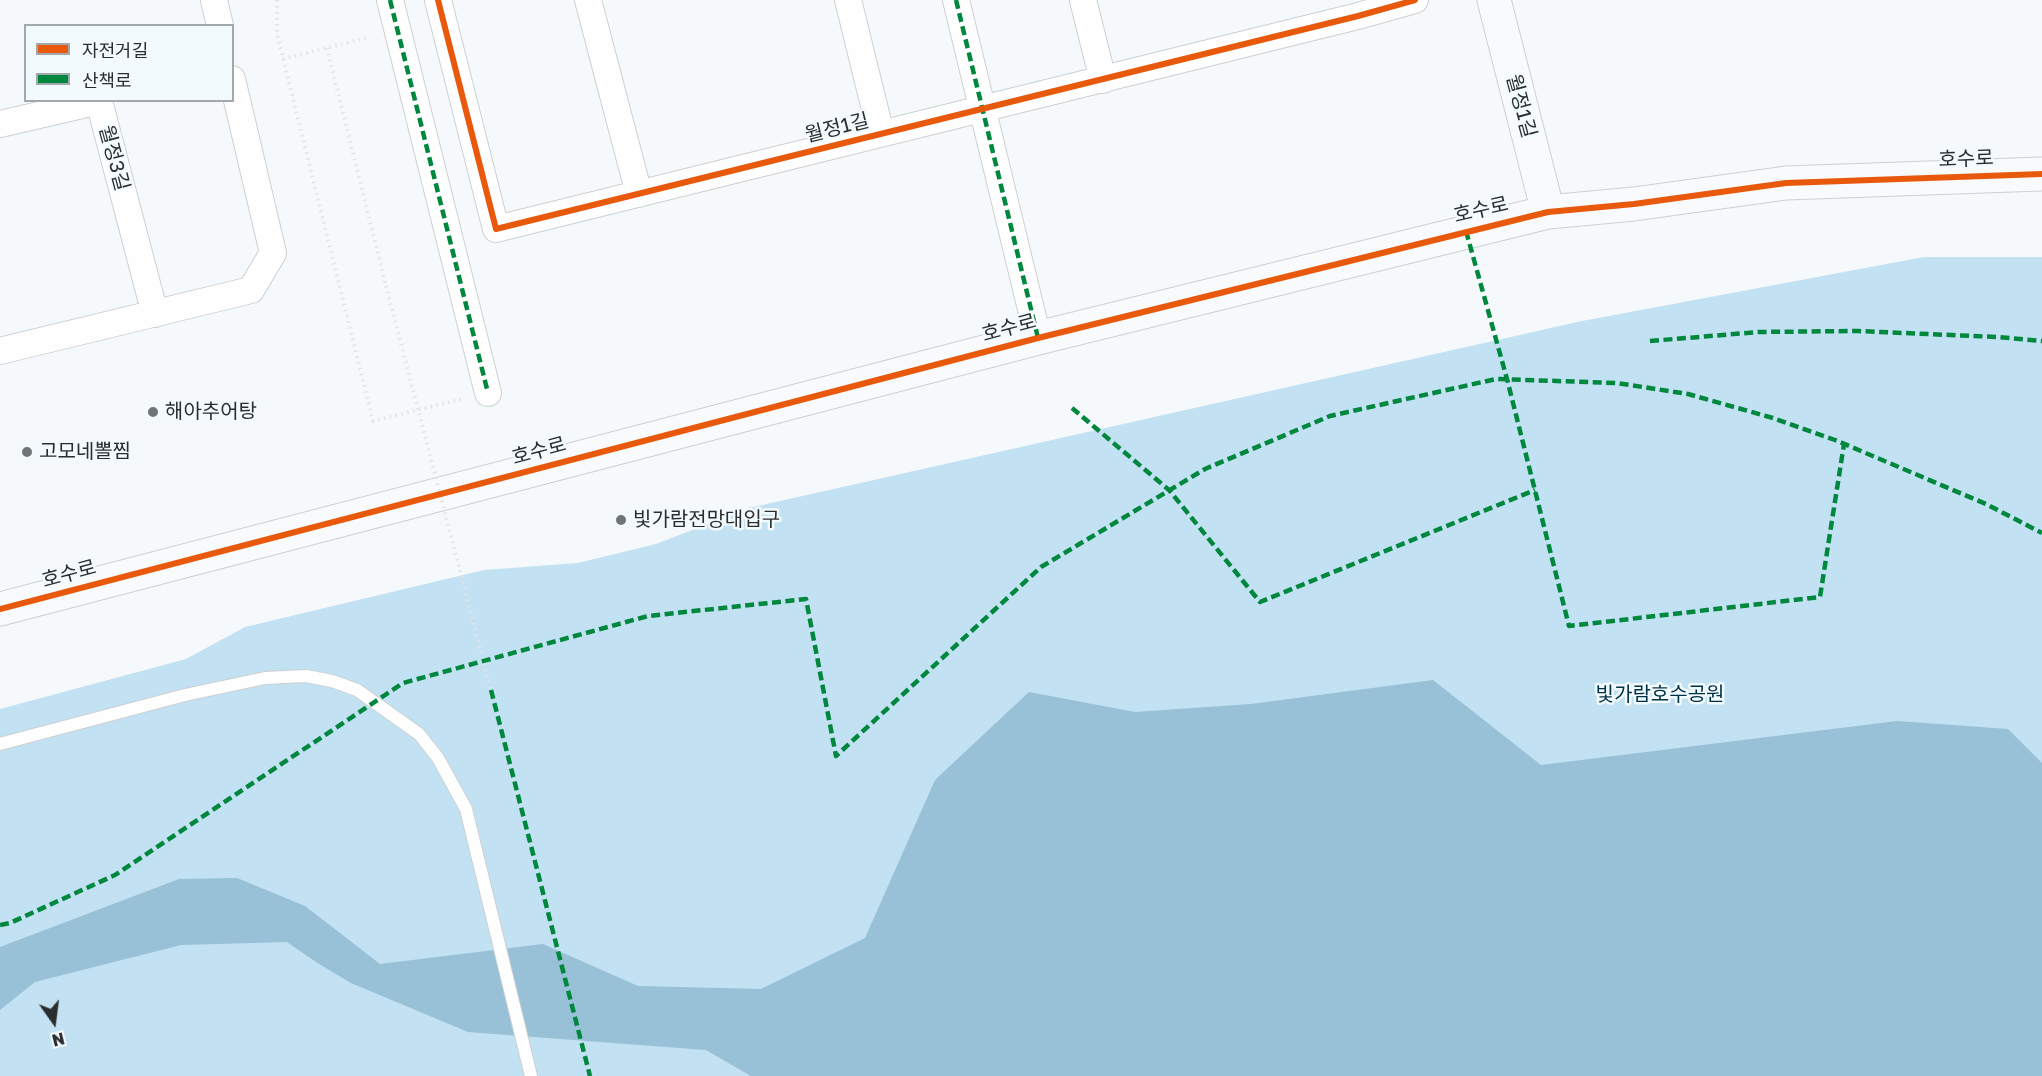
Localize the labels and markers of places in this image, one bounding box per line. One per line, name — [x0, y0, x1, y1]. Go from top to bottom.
place label: 해아추어탕 — [165, 400, 257, 424]
marker: 해아추어탕 — [146, 405, 160, 419]
place label: 고모네뽈찜 — [39, 440, 131, 464]
marker: 고모네뽈찜 — [20, 445, 34, 459]
place label: 빛가람전망대입구 — [633, 508, 780, 532]
marker: 빛가람전망대입구 — [614, 513, 628, 527]

